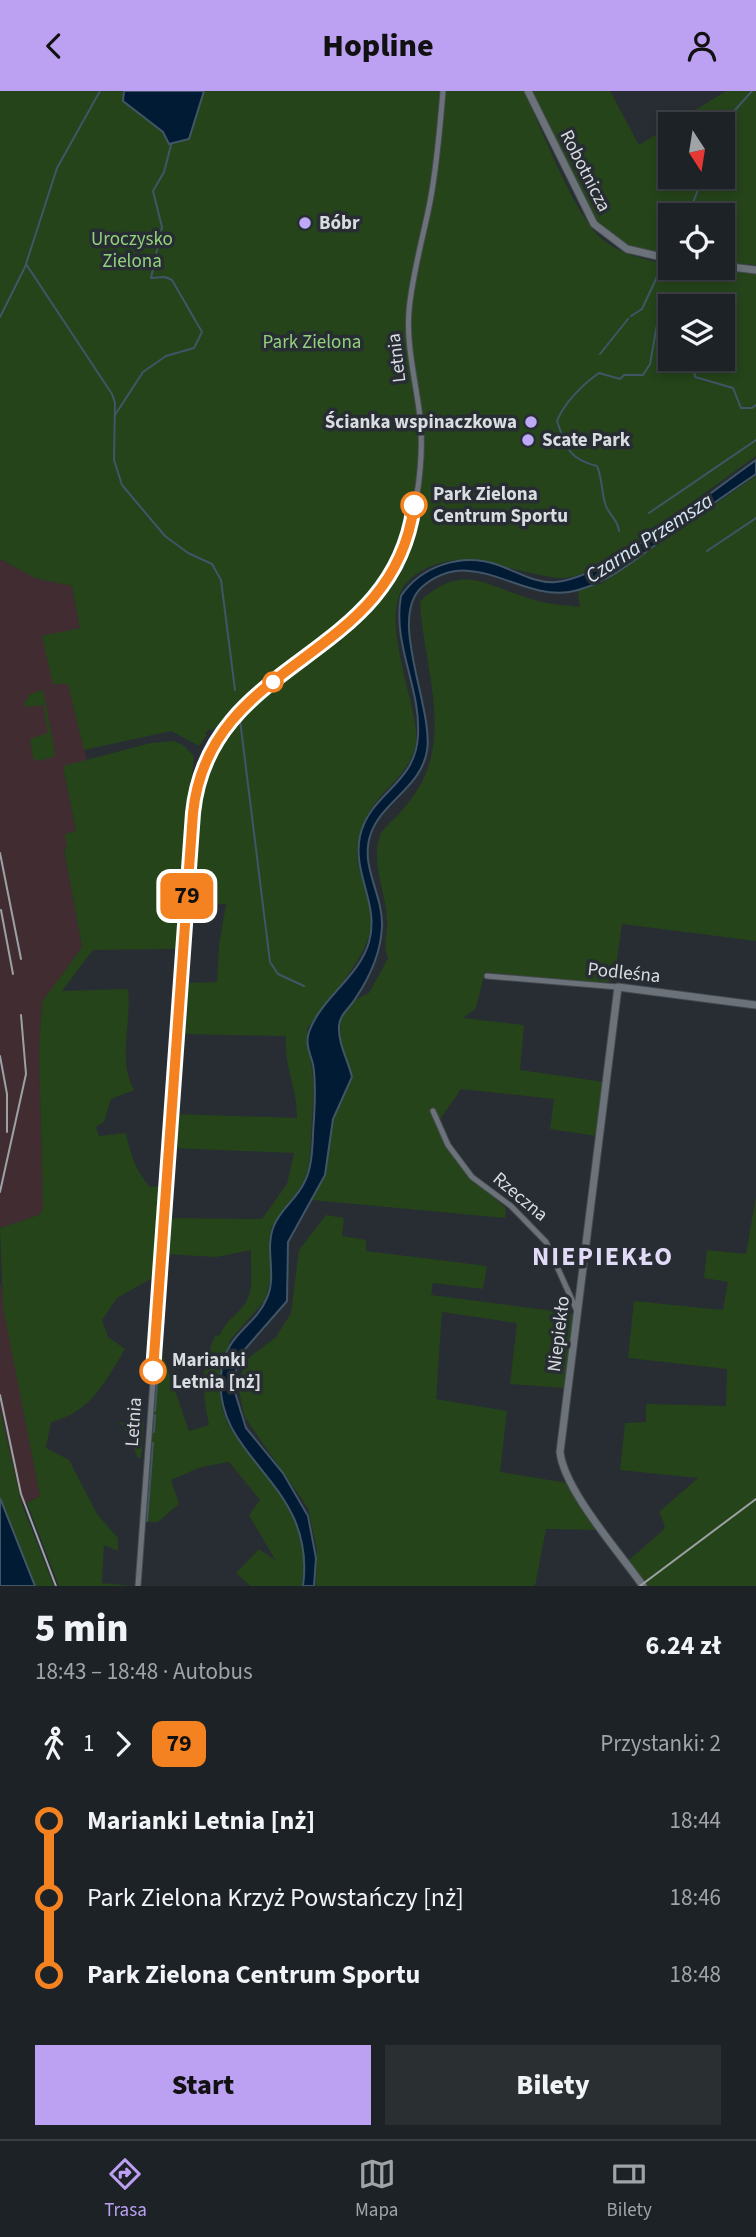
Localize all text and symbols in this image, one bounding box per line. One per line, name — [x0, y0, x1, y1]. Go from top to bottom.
text: Hopline — [322, 23, 434, 69]
icon: back — [35, 27, 73, 65]
icon: person — [683, 27, 721, 65]
north arrow — [658, 112, 735, 189]
map controls — [658, 112, 735, 371]
street label: Robotnicza — [553, 125, 617, 217]
button: locate — [658, 203, 735, 280]
place label: Bóbr — [319, 210, 360, 237]
marker: Bóbr — [297, 215, 313, 231]
park label: Uroczysko Zielona — [91, 226, 173, 275]
button: layers — [658, 294, 735, 371]
park label: Park Zielona — [263, 329, 361, 356]
street label: Letnia — [381, 332, 413, 384]
place label: Ścianka wspinaczkowa — [325, 409, 517, 436]
marker: Ścianka wspinaczkowa — [523, 414, 539, 430]
place label: Scate Park — [542, 427, 631, 454]
marker: Scate Park — [520, 432, 536, 448]
place label: Park Zielona Centrum Sportu — [433, 481, 568, 530]
water label: Czarna Przemsza — [579, 485, 719, 591]
marker: Park Zielona Centrum Sportu — [401, 492, 427, 518]
unlabelled marker — [263, 672, 283, 692]
line badge: 79 — [156, 873, 218, 919]
text: 79 — [174, 878, 200, 913]
street label: Podleśna — [586, 956, 662, 990]
street label: Rzeczna — [487, 1166, 553, 1228]
district label: NIEPIEKŁO — [532, 1238, 674, 1275]
street label: Niepiekło — [541, 1294, 577, 1374]
place label: Marianki Letnia [nż] — [172, 1347, 261, 1396]
marker: Marianki Letnia [nż] — [140, 1358, 166, 1384]
street label: Letnia — [119, 1396, 149, 1448]
text: 5 min — [35, 1602, 128, 1656]
text: 6.24 zł — [646, 1627, 721, 1664]
text: 18:43 – 18:48 · Autobus — [35, 1655, 253, 1688]
icon: walk — [35, 1725, 73, 1763]
icon: forward — [104, 1725, 142, 1763]
text: 79 — [166, 1726, 192, 1761]
text: 1 — [83, 1727, 94, 1760]
text: Przystanki: 2 — [600, 1727, 721, 1760]
text: Marianki Letnia [nż] — [87, 1802, 315, 1839]
text: 18:44 — [670, 1804, 721, 1837]
text: Park Zielona Krzyż Powstańczy [nż] — [87, 1879, 464, 1916]
text: 18:46 — [670, 1881, 721, 1914]
text: Park Zielona Centrum Sportu — [87, 1956, 420, 1993]
text: 18:48 — [670, 1958, 721, 1991]
button: Start — [35, 2045, 371, 2125]
button: Bilety — [385, 2045, 721, 2125]
tab: Trasa — [104, 2155, 147, 2224]
tab: Mapa — [355, 2155, 398, 2224]
tab: Bilety — [607, 2155, 652, 2224]

